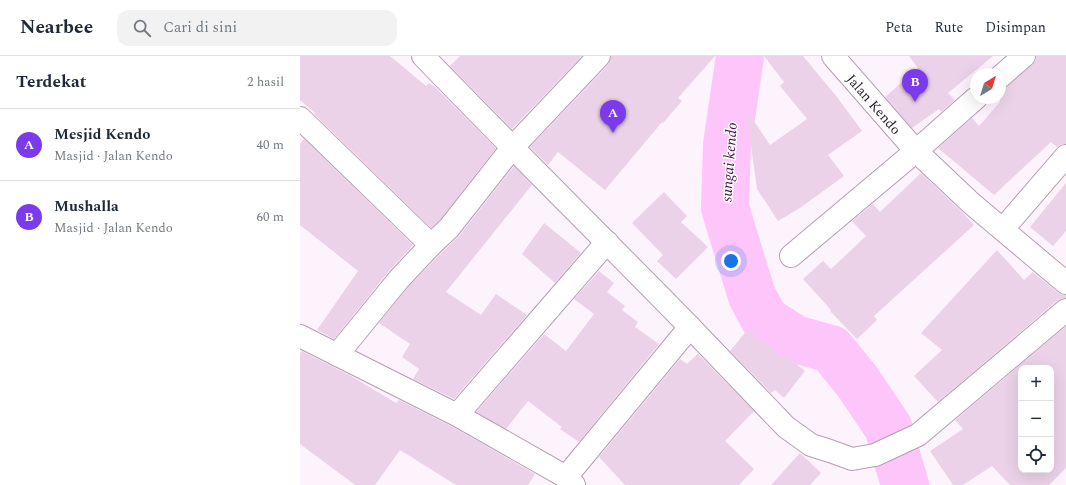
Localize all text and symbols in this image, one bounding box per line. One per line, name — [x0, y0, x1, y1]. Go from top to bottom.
search box — [117, 10, 397, 46]
text: Nearbee — [20, 13, 93, 42]
text: Cari di sini — [163, 16, 237, 39]
icon: search — [131, 17, 153, 39]
text: Peta — [885, 17, 912, 38]
text: Rute — [934, 17, 963, 38]
text: Disimpan — [985, 17, 1046, 38]
north arrow — [970, 68, 1006, 104]
text: Terdekat — [16, 69, 86, 95]
street label: Jalan Kendo — [841, 69, 906, 139]
pin: B — [902, 69, 928, 102]
text: 2 hasil — [247, 72, 284, 92]
pin: A — [600, 100, 626, 133]
water label: sungai kendo — [715, 121, 744, 203]
text: Mesjid Kendo — [54, 123, 150, 146]
text: A — [24, 135, 34, 155]
text: 40 m — [257, 135, 284, 155]
text: Masjid · Jalan Kendo — [54, 146, 173, 166]
text: Mushalla — [54, 195, 119, 218]
text: B — [24, 207, 34, 227]
text: 60 m — [257, 207, 284, 227]
text: Masjid · Jalan Kendo — [54, 218, 173, 238]
your location — [721, 251, 741, 271]
map controls — [1018, 365, 1054, 473]
button: + — [1018, 365, 1054, 401]
button: − — [1018, 401, 1054, 437]
button: locate — [1018, 437, 1054, 473]

